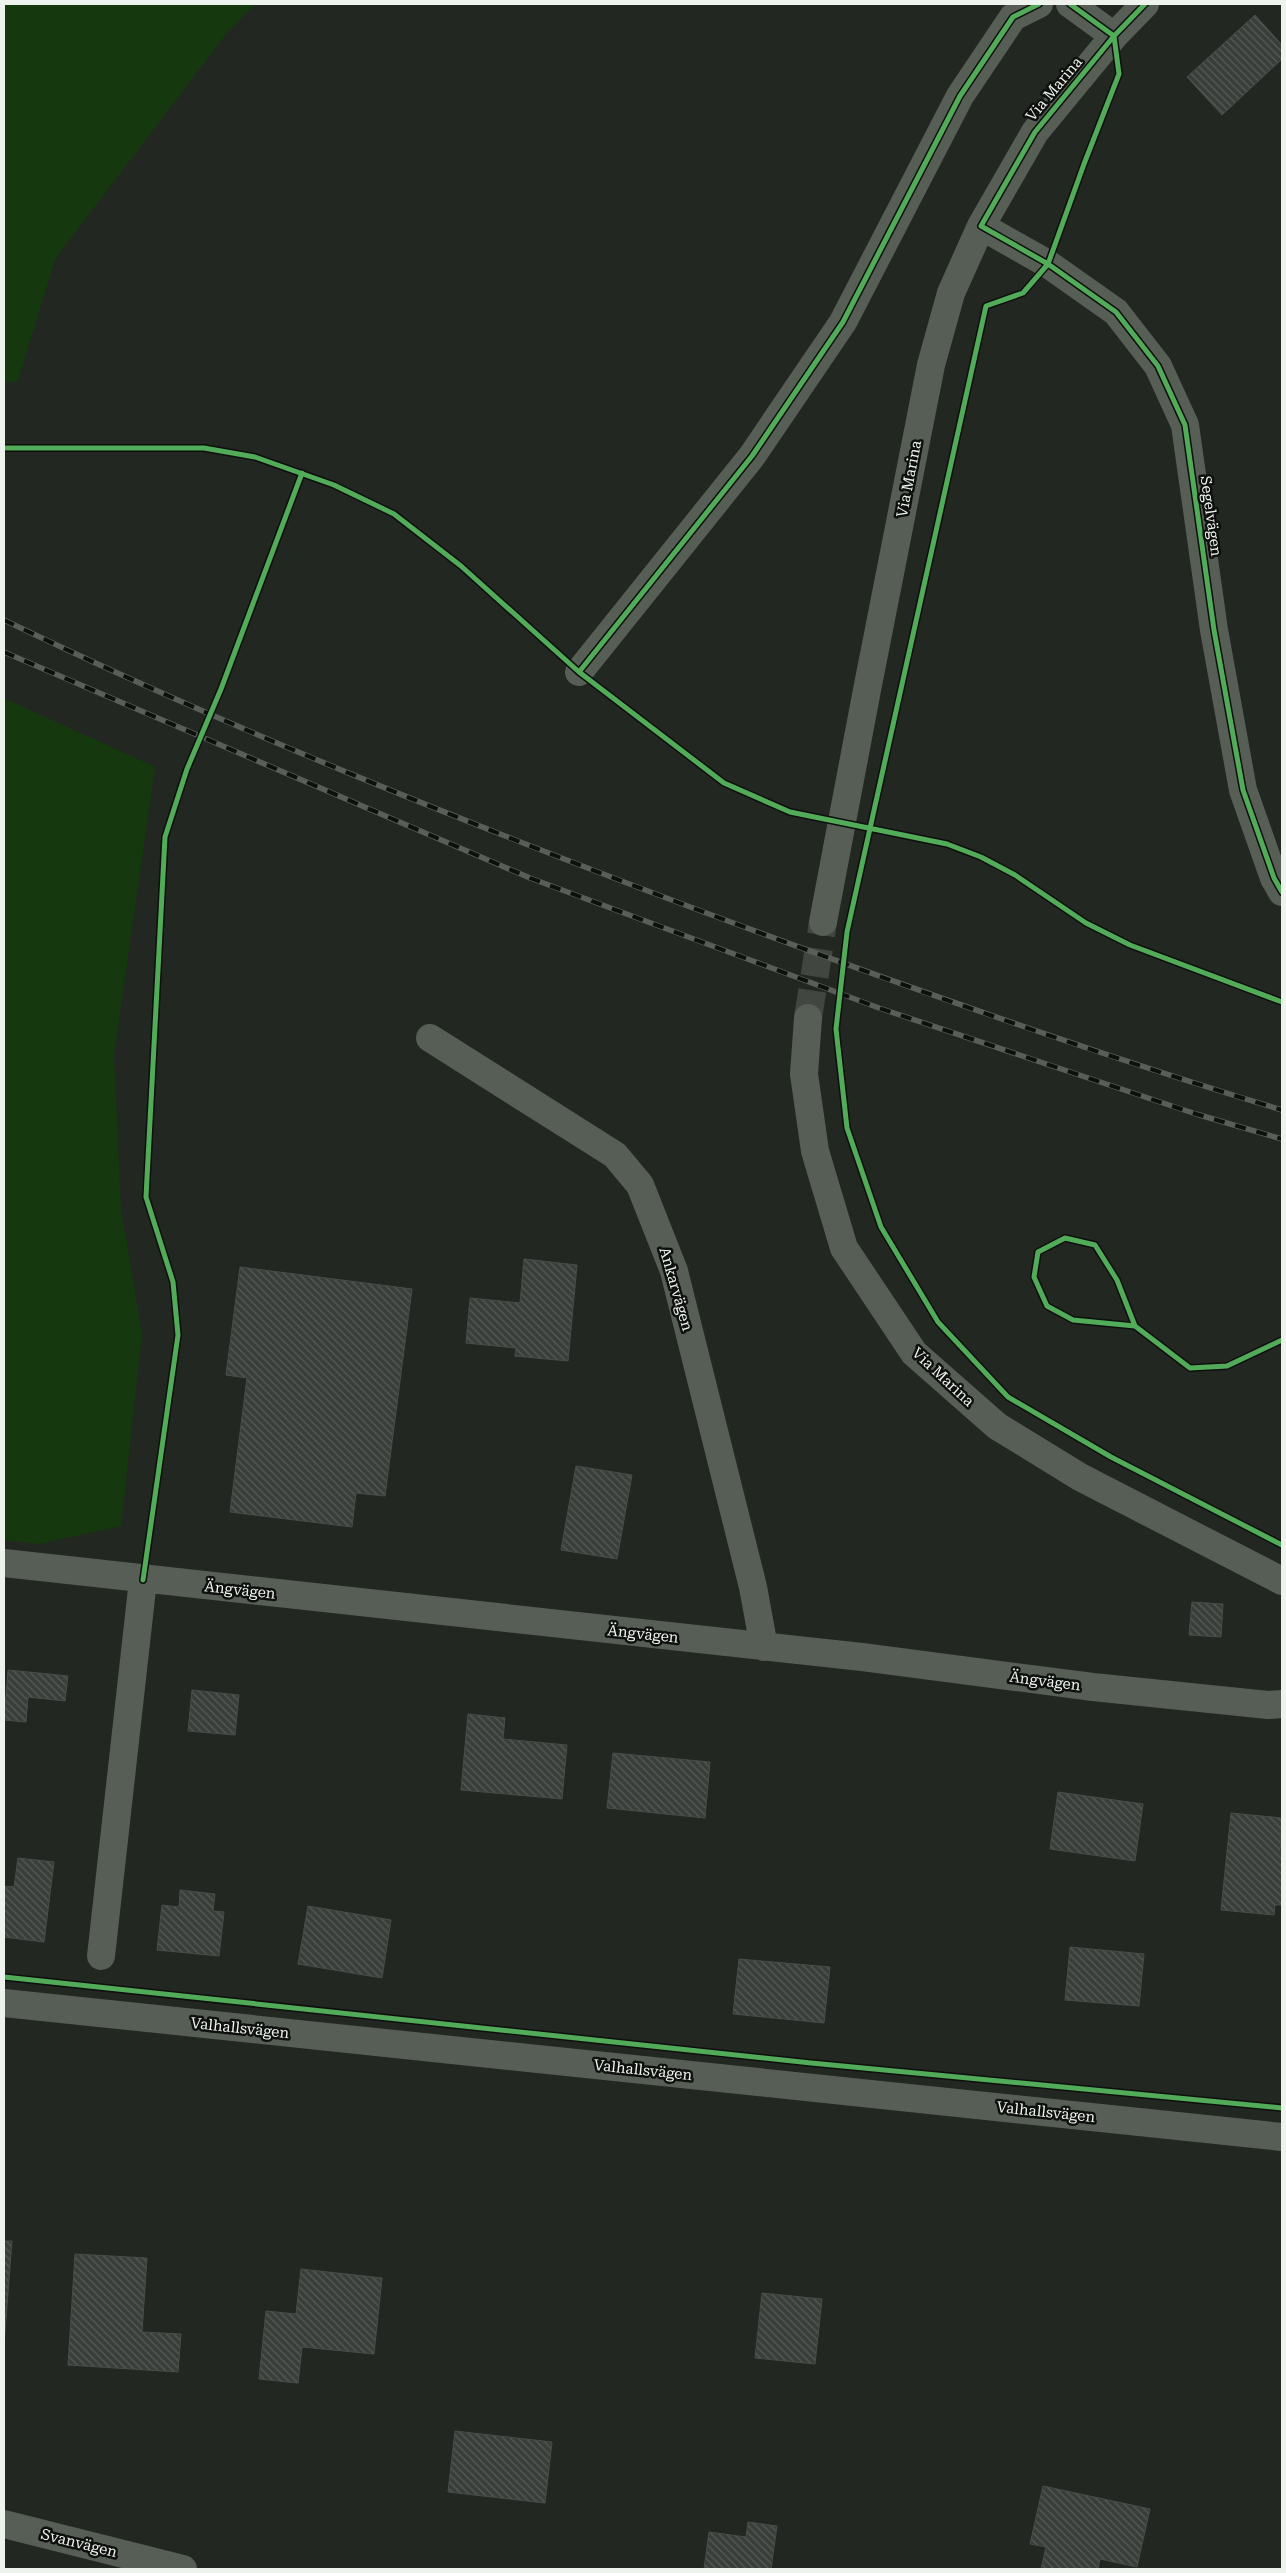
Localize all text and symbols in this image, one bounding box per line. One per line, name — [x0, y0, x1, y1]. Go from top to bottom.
street label: Via Marina — [1022, 53, 1086, 125]
street label: Via Marina — [893, 439, 925, 519]
street label: Segelvägen — [1196, 475, 1226, 558]
street label: Ankarvägen — [655, 1245, 697, 1333]
street label: Via Marina — [908, 1344, 978, 1410]
street label: Ängvägen — [204, 1577, 277, 1603]
street label: Ängvägen — [607, 1621, 680, 1647]
street label: Ängvägen — [1008, 1668, 1082, 1694]
street label: Valhallsvägen — [190, 2014, 290, 2042]
street label: Valhallsvägen — [593, 2056, 693, 2084]
street label: Valhallsvägen — [996, 2098, 1096, 2126]
street label: Svanvägen — [39, 2525, 119, 2561]

